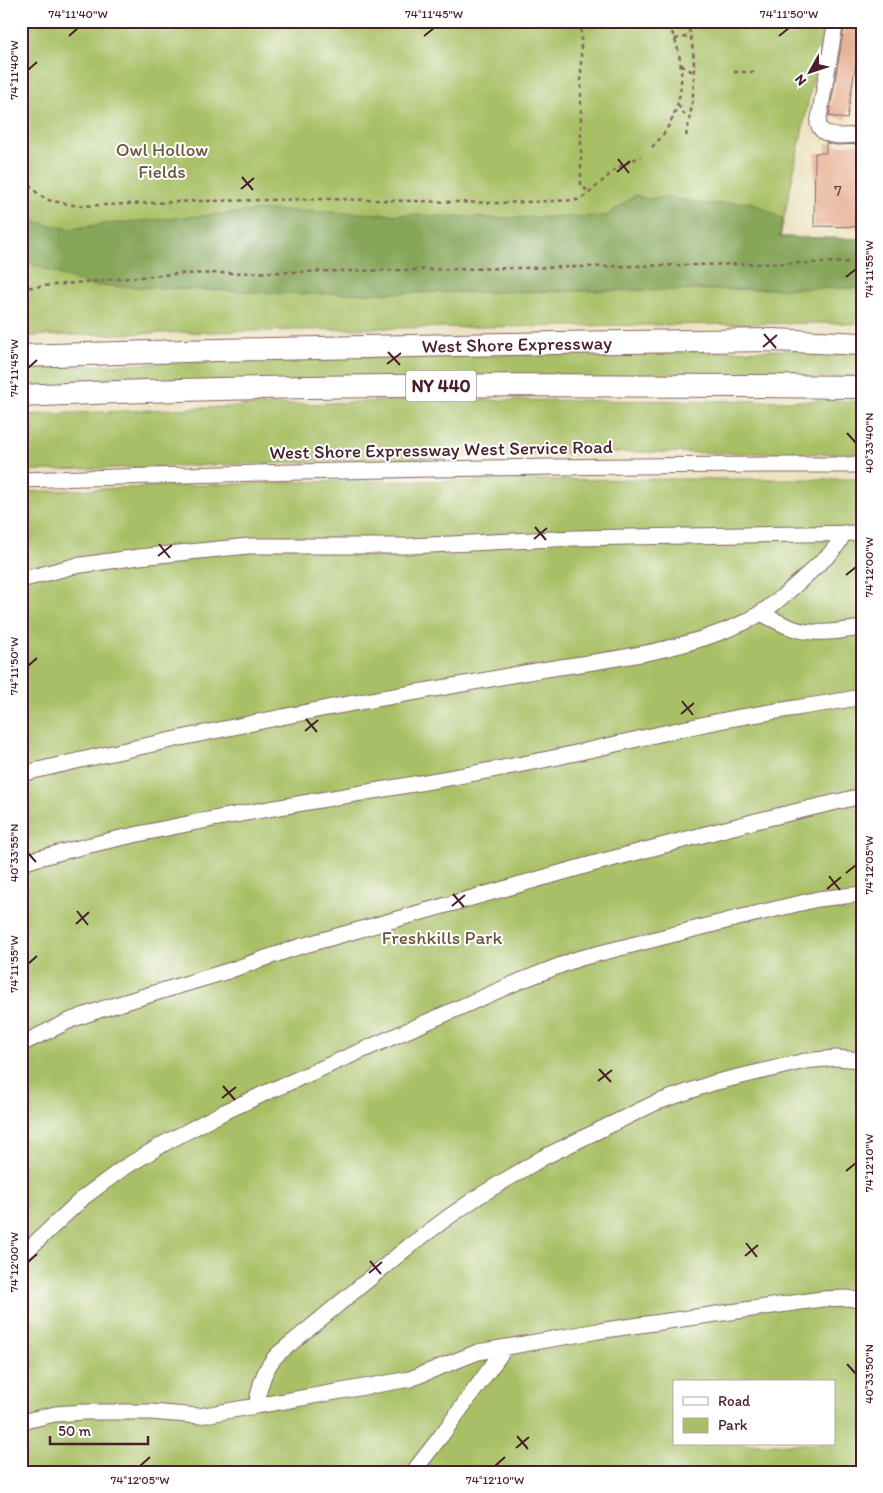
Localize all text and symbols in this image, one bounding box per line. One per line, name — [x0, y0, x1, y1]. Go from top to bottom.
text: 74°11'40"W — [48, 7, 108, 21]
text: 74°11'45"W — [405, 7, 463, 21]
text: 74°11'50"W — [760, 7, 818, 21]
text: 74°11'40"W — [7, 40, 21, 100]
north arrow — [786, 48, 836, 98]
text: N — [791, 71, 810, 89]
park label: Owl Hollow Fields — [116, 138, 208, 183]
house number: 7 — [834, 181, 842, 200]
text: 74°11'55"W — [862, 240, 876, 298]
street label: West Shore Expressway — [421, 331, 612, 358]
text: 74°11'45"W — [7, 339, 21, 397]
road number: NY 440 — [406, 371, 476, 402]
text: 40°33'40"N — [862, 413, 876, 473]
street label: West Shore Expressway West Service Road — [269, 435, 613, 464]
text: 74°12'00"W — [862, 537, 876, 597]
text: 74°11'50"W — [7, 637, 21, 695]
text: 40°33'55"N — [7, 824, 21, 882]
text: 74°12'05"W — [862, 835, 876, 895]
park label: Freshkills Park — [382, 926, 502, 949]
text: 74°11'55"W — [7, 935, 21, 993]
text: 74°12'10"W — [862, 1134, 876, 1192]
text: 74°12'00"W — [7, 1232, 21, 1292]
text: 40°33'50"N — [862, 1344, 876, 1404]
legend — [673, 1380, 836, 1446]
text: Road — [718, 1392, 751, 1410]
scale bar — [50, 1413, 148, 1445]
text: Park — [718, 1416, 748, 1434]
text: 50 m — [58, 1422, 91, 1440]
text: 74°12'05"W — [110, 1473, 170, 1487]
text: 74°12'10"W — [466, 1473, 524, 1487]

